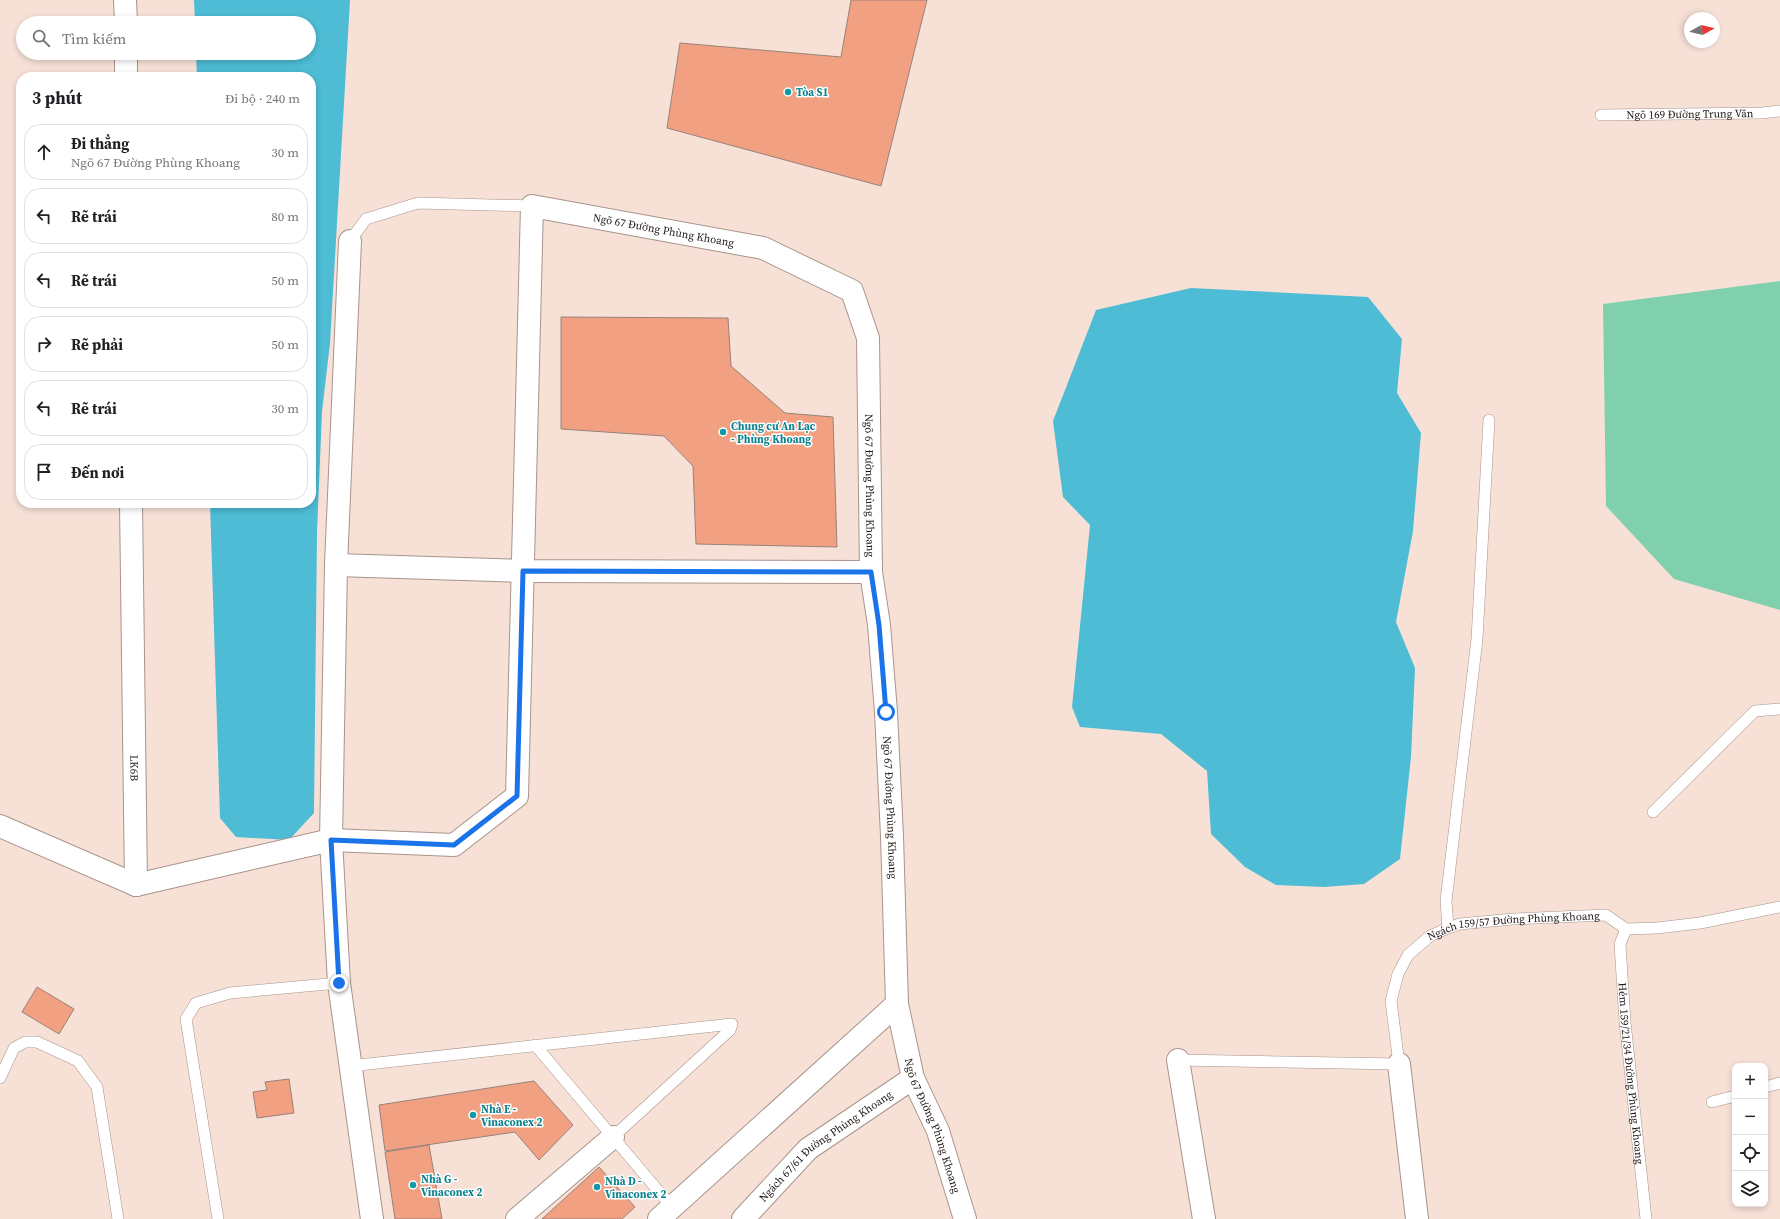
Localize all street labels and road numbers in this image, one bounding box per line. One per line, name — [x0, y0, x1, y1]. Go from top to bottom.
street label: Ngõ 169 Đường Trung Văn — [1626, 106, 1754, 122]
street label: Ngõ 67 Đường Phùng Khoang — [592, 210, 736, 250]
street label: Ngõ 67 Đường Phùng Khoang — [861, 414, 878, 557]
street label: Ngõ 67 Đường Phùng Khoang — [880, 736, 901, 880]
street label: LK6B — [127, 755, 142, 781]
street label: Ngách 159/57 Đường Phùng Khoang — [1425, 908, 1600, 944]
street label: Hẻm 159/21/34 Đường Phùng Khoang — [1615, 982, 1648, 1165]
street label: Ngõ 67 Đường Phùng Khoang — [901, 1057, 964, 1195]
street label: Ngách 67/61 Đường Phùng Khoang — [755, 1087, 895, 1205]

